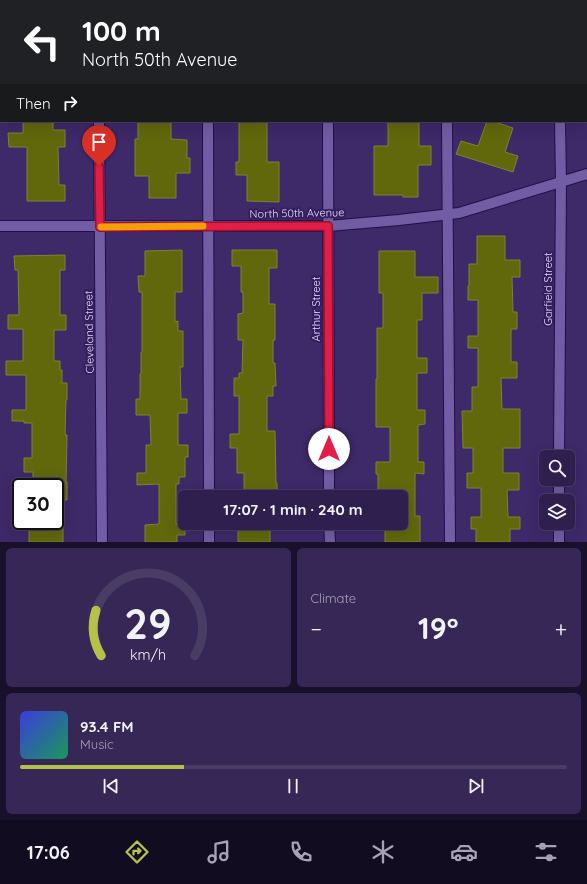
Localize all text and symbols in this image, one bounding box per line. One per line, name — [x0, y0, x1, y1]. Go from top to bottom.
text: 100 m — [82, 13, 161, 48]
icon: left — [16, 16, 68, 68]
text: North 50th Avenue — [82, 48, 237, 71]
icon: right — [59, 92, 81, 114]
text: Then — [16, 94, 51, 113]
pin — [82, 125, 116, 166]
icon: arrive — [88, 131, 110, 153]
street label: North 50th Avenue — [249, 205, 345, 221]
street label: Garfield Street — [541, 252, 555, 326]
street label: Arthur Street — [309, 276, 323, 341]
street label: Cleveland Street — [81, 290, 97, 374]
position arrow — [308, 428, 350, 470]
map controls — [539, 450, 575, 530]
button: search — [539, 450, 575, 486]
speed limit sign: 30 — [12, 478, 64, 530]
button: layers — [539, 494, 575, 530]
text: 17:07 · 1 min · 240 m — [223, 500, 363, 519]
text: Climate — [311, 590, 356, 606]
text: 29 — [125, 596, 172, 648]
text: 19° — [418, 609, 459, 647]
text: − — [311, 615, 322, 643]
text: + — [555, 615, 567, 643]
text: km/h — [130, 645, 166, 663]
text: 93.4 FM — [80, 717, 134, 736]
text: Music — [80, 736, 114, 752]
icon: previous — [100, 775, 122, 797]
icon: pause — [282, 775, 304, 797]
icon: next — [465, 775, 487, 797]
icon: directions — [123, 838, 151, 866]
icon: music — [205, 838, 233, 866]
icon: phone — [287, 838, 315, 866]
icon: climate — [369, 838, 397, 866]
icon: car — [450, 838, 478, 866]
icon: filters — [532, 838, 560, 866]
text: 17:06 — [27, 841, 70, 864]

